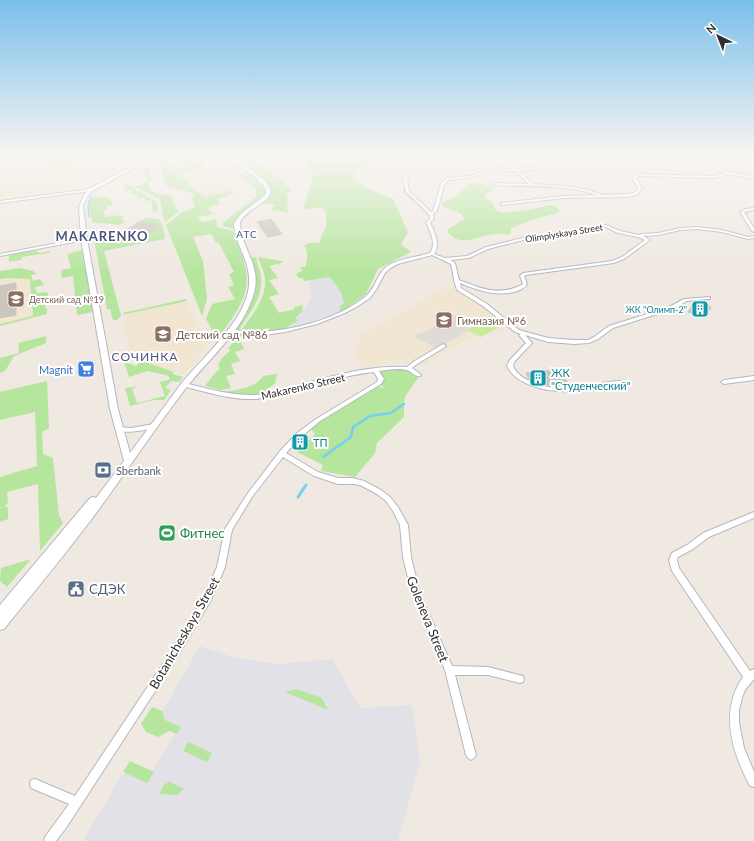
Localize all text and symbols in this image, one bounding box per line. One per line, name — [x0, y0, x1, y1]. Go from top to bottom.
north arrow — [698, 16, 738, 56]
text: N — [703, 21, 718, 36]
street label: Olimpiyskaya Street — [524, 221, 604, 245]
district label: MAKARENKO — [55, 228, 149, 244]
district label: АТС — [236, 228, 258, 240]
school or university icon: Детский сад №19 — [6, 289, 26, 309]
place label: Детский сад №19 — [29, 294, 104, 305]
building icon: ЖК "Олимп-2" — [690, 299, 710, 319]
place label: ЖК "Олимп-2" — [625, 304, 687, 315]
school or university icon: Гимназия №6 — [434, 310, 454, 330]
place label: Гимназия №6 — [457, 314, 526, 327]
school or university icon: Детский сад №86 — [153, 324, 173, 344]
place label: Детский сад №86 — [176, 328, 268, 341]
district label: СОЧИНКА — [112, 349, 178, 364]
supermarket icon: Magnit — [76, 359, 96, 379]
place label: Magnit — [39, 363, 73, 376]
place label: ЖК "Студенческий" — [551, 366, 631, 392]
building icon: ЖК "Студенческий" — [528, 368, 548, 388]
street label: Makarenko Street — [260, 370, 346, 402]
building icon: ТП — [290, 432, 310, 452]
place label: ТП — [313, 436, 328, 449]
bank icon: Sberbank — [93, 460, 113, 480]
place label: Sberbank — [116, 464, 162, 477]
sports icon: Фитнес — [157, 523, 177, 543]
place label: Фитнес — [180, 525, 225, 541]
street label: Botanicheskaya Street — [145, 574, 223, 692]
street label: Goleneva Street — [403, 574, 453, 665]
public building icon: СДЭК — [66, 579, 86, 599]
place label: СДЭК — [89, 581, 126, 597]

